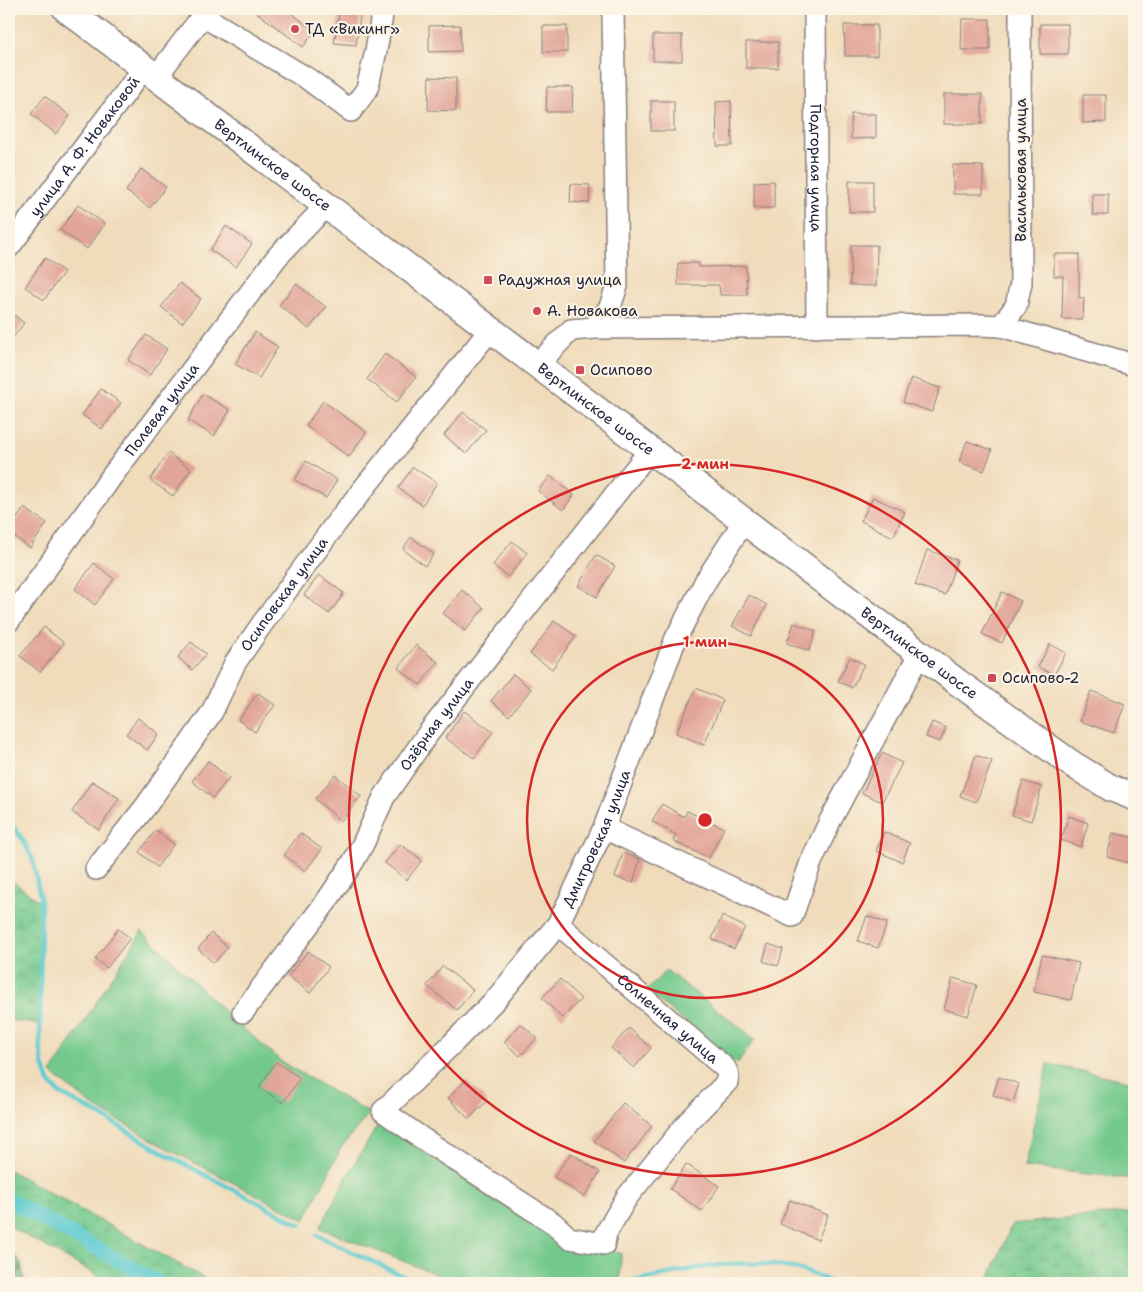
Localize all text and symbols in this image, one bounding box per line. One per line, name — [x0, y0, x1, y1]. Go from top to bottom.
place label: ТД «Викинг» — [305, 19, 400, 39]
marker: ТД «Викинг» — [289, 23, 301, 35]
street label: улица А. Ф. Новаковой — [25, 72, 145, 221]
street label: Васильковая улица — [1011, 98, 1031, 242]
street label: Подгорная улица — [806, 104, 826, 233]
street label: Вертлинское шоссе — [210, 114, 335, 216]
place label: Радужная улица — [498, 270, 622, 290]
marker: Радужная улица — [482, 274, 494, 286]
place label: А. Новакова — [547, 301, 638, 321]
marker: А. Новакова — [531, 305, 543, 317]
street label: Вертлинское шоссе — [533, 358, 659, 460]
street label: Полевая улица — [120, 359, 204, 460]
place label: Осипово — [590, 360, 653, 380]
marker: Осипово — [574, 364, 586, 376]
text: 2 мин — [681, 454, 729, 474]
street label: Осиповская улица — [236, 533, 333, 655]
street label: Вертлинское шоссе — [857, 602, 982, 704]
text: 1 мин — [683, 632, 727, 652]
place label: Осипово-2 — [1002, 668, 1080, 688]
marker: Осипово-2 — [986, 672, 998, 684]
street label: Озёрная улица — [395, 673, 479, 775]
street label: Дмитровская улица — [557, 766, 635, 911]
centre of rings — [696, 811, 714, 829]
street label: Солнечная улица — [613, 969, 723, 1069]

